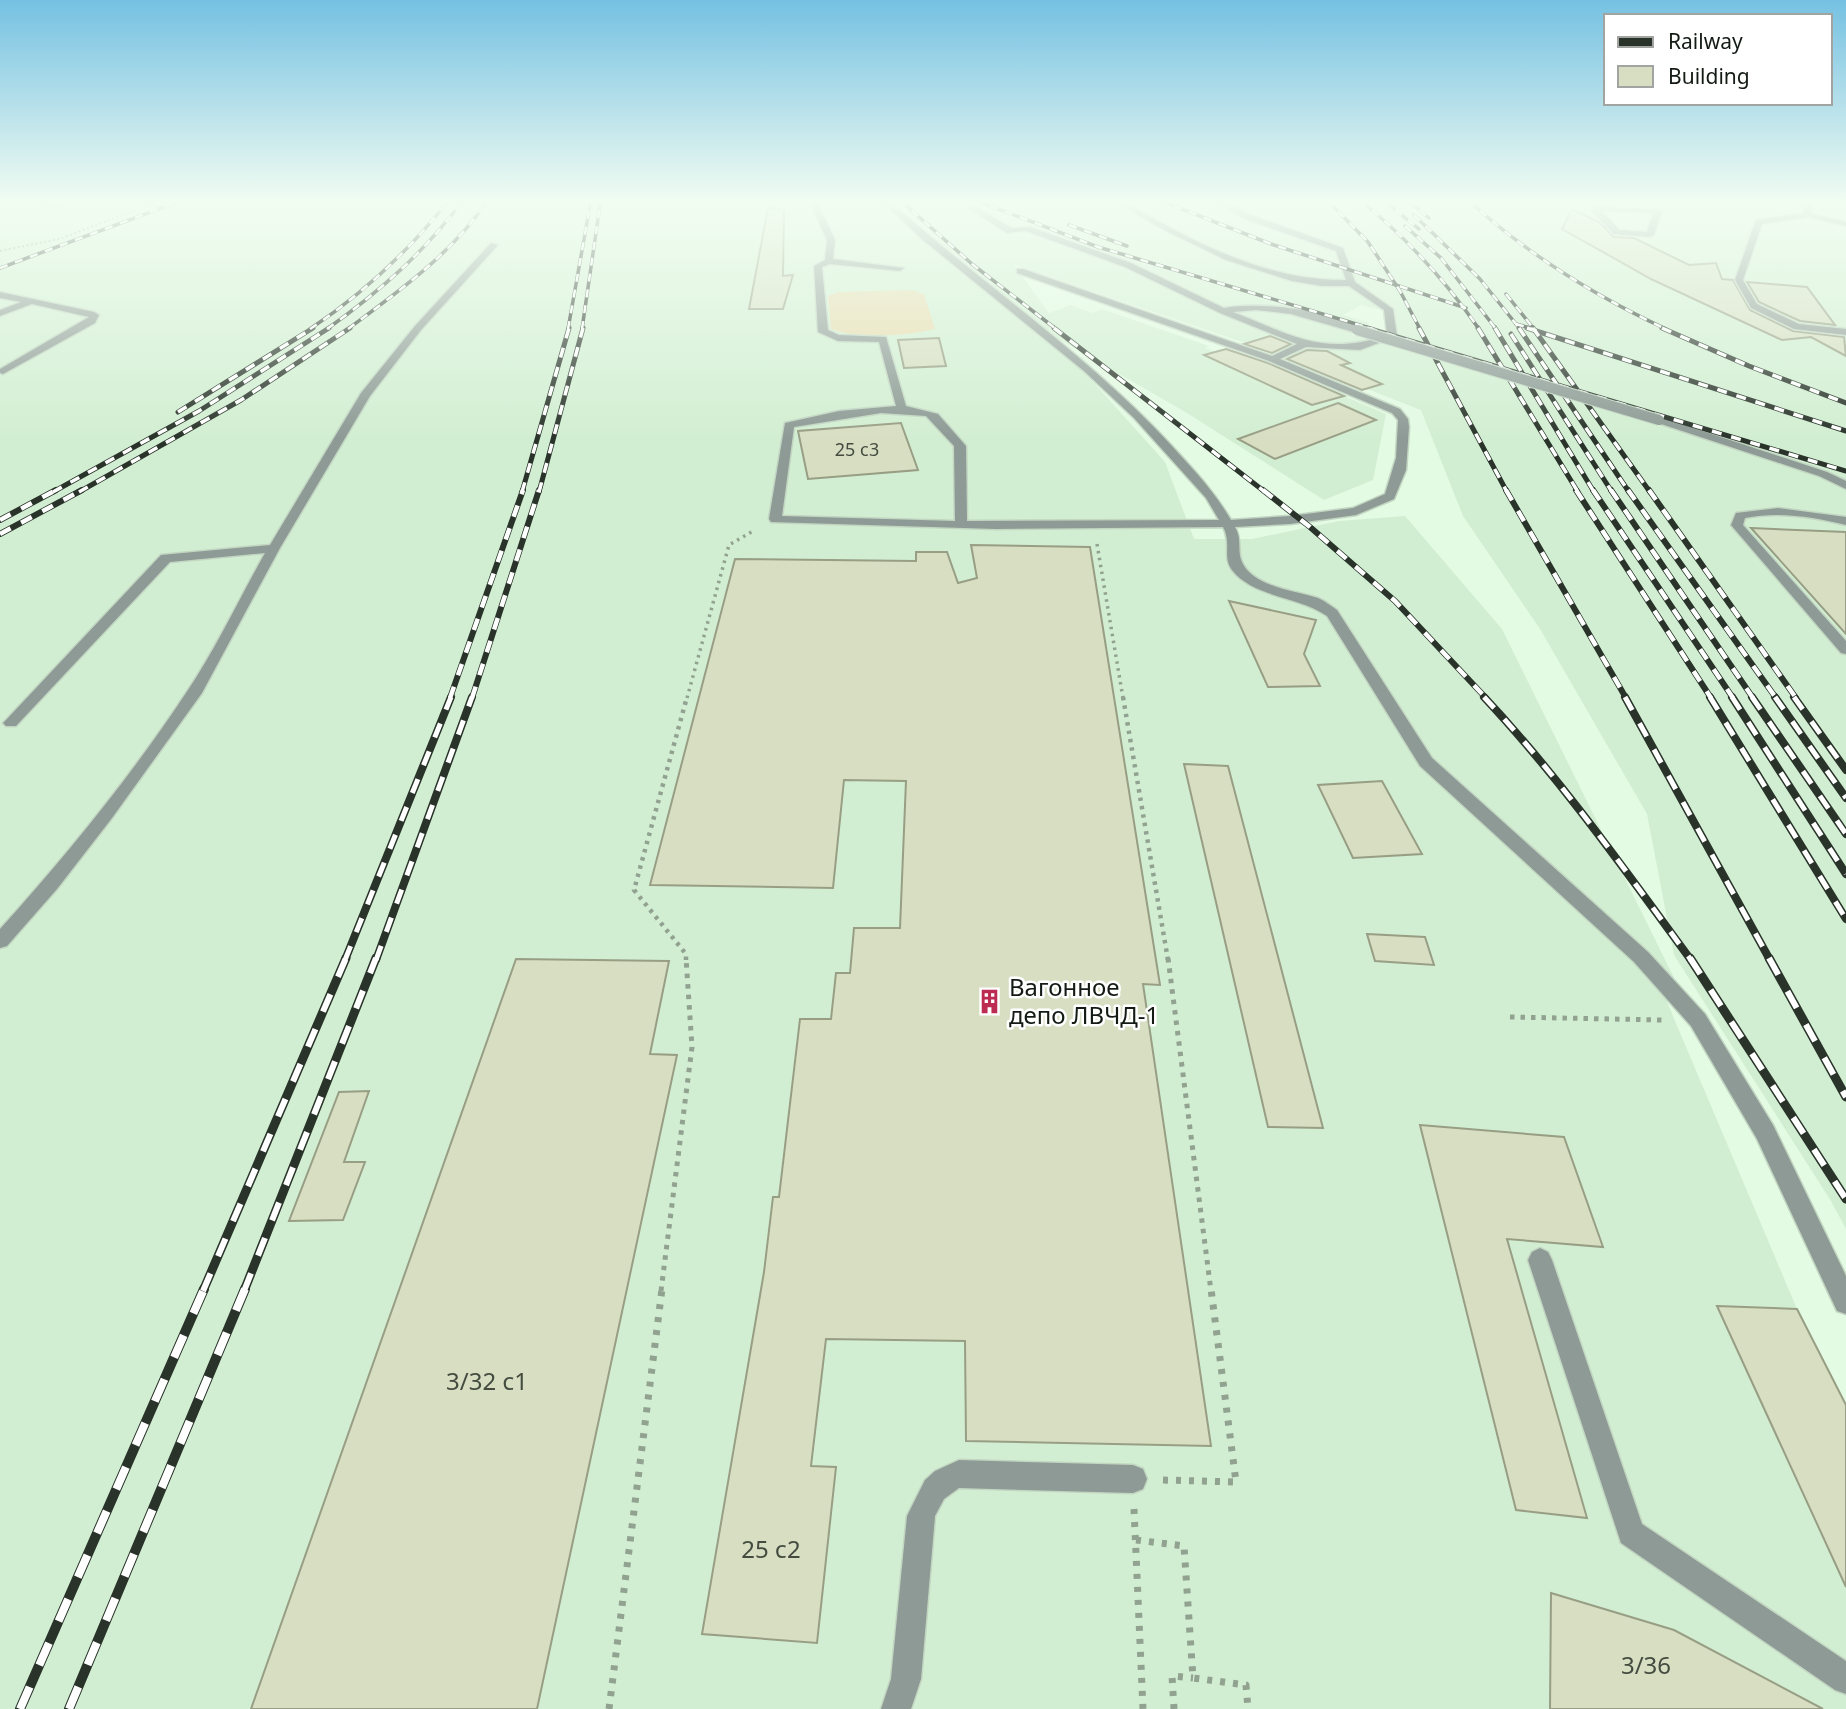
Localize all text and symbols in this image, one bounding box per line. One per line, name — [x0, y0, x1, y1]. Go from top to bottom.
legend — [1604, 14, 1832, 105]
text: Railway — [1668, 27, 1743, 55]
text: Building — [1668, 62, 1750, 90]
house number: 25 с3 — [835, 437, 879, 461]
place label: Вагонное депо ЛВЧД-1 — [1009, 970, 1159, 1031]
building icon: Вагонное депо ЛВЧД-1 — [975, 988, 1003, 1016]
house number: 3/32 с1 — [446, 1364, 528, 1397]
house number: 25 с2 — [741, 1532, 801, 1565]
house number: 3/36 — [1621, 1648, 1671, 1681]

